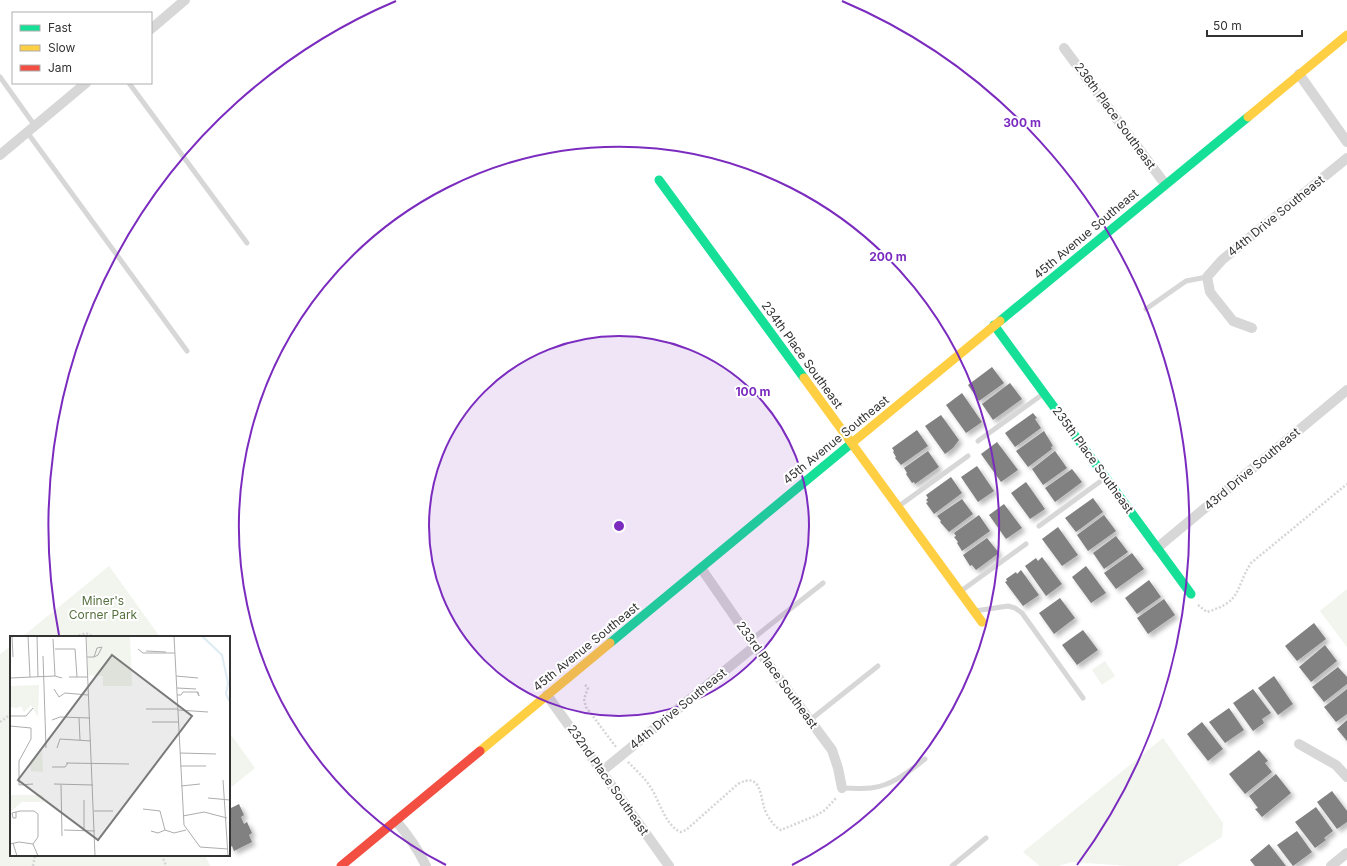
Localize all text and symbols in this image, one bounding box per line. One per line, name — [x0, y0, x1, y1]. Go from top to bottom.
legend — [12, 12, 152, 84]
scale bar — [1207, 12, 1302, 38]
text: 50 m — [1213, 18, 1242, 33]
text: Fast — [48, 20, 72, 35]
text: Slow — [48, 40, 76, 55]
street label: 236th Place Southeast — [1072, 59, 1159, 172]
text: Jam — [48, 60, 72, 75]
text: 300 m — [1003, 115, 1041, 130]
street label: 44th Drive Southeast — [1224, 172, 1327, 259]
street label: 45th Avenue Southeast — [1030, 185, 1141, 282]
text: 200 m — [869, 249, 907, 264]
street label: 234th Place Southeast — [759, 298, 846, 411]
text: 100 m — [735, 384, 771, 399]
street label: 45th Avenue Southeast — [780, 392, 892, 487]
street label: 235th Place Southeast — [1050, 403, 1137, 516]
street label: 43rd Drive Southeast — [1201, 424, 1303, 513]
centre of rings — [612, 519, 626, 533]
park label: Miner's Corner Park — [69, 593, 138, 622]
street label: 45th Avenue Southeast — [530, 599, 642, 694]
street label: 233rd Place Southeast — [733, 618, 821, 731]
inset map — [10, 636, 230, 856]
street label: 44th Drive Southeast — [626, 665, 729, 752]
street label: 232nd Place Southeast — [565, 722, 652, 838]

